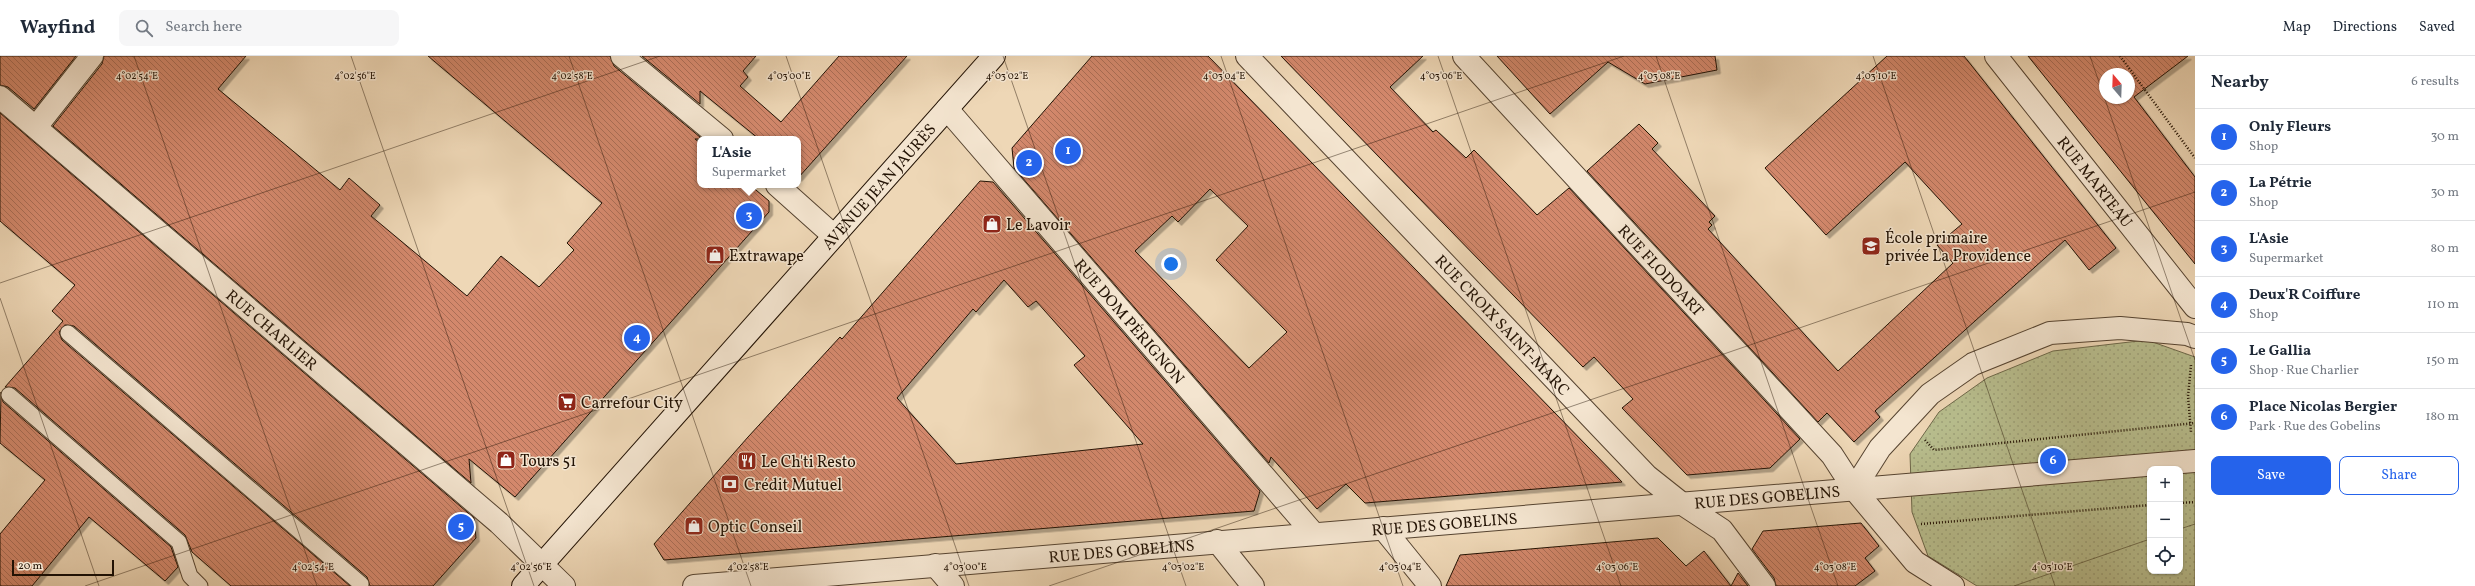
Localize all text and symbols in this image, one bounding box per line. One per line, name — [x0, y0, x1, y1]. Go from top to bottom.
search box — [119, 10, 399, 46]
text: Wayfind — [20, 15, 95, 41]
icon: search — [133, 17, 155, 39]
text: Search here — [165, 17, 242, 38]
text: Map — [2283, 18, 2311, 37]
text: Directions — [2333, 18, 2397, 37]
text: Saved — [2419, 18, 2455, 37]
north arrow — [2099, 68, 2135, 104]
text: 4°02'54"E — [116, 69, 158, 83]
text: 4°02'56"E — [334, 69, 376, 83]
text: 4°02'58"E — [551, 69, 593, 83]
text: 4°03'00"E — [767, 69, 811, 83]
text: 4°03'02"E — [986, 69, 1028, 83]
text: 4°03'04"E — [1203, 69, 1245, 83]
text: 4°03'06"E — [1420, 69, 1462, 83]
text: 4°03'08"E — [1638, 69, 1680, 83]
text: 4°03'10"E — [1855, 69, 1897, 83]
text: Nearby — [2211, 71, 2269, 94]
text: 6 results — [2411, 73, 2459, 91]
text: Only Fleurs — [2249, 117, 2331, 138]
street label: AVENUE JEAN JAURÈS — [818, 119, 942, 255]
text: 1 — [2221, 128, 2227, 146]
text: 30 m — [2431, 128, 2459, 146]
street label: RUE MARTEAU — [2051, 133, 2137, 233]
popup — [697, 136, 801, 188]
pin: 1 — [1055, 136, 1081, 166]
text: Shop — [2249, 138, 2278, 156]
text: L'Asie — [712, 143, 751, 164]
pin: 2 — [1016, 148, 1042, 178]
text: Supermarket — [712, 164, 786, 182]
text: La Pétrie — [2249, 173, 2312, 194]
text: 2 — [2221, 184, 2227, 202]
text: 30 m — [2431, 184, 2459, 202]
text: Shop — [2249, 194, 2278, 212]
pin: 3 — [736, 201, 762, 231]
shop icon: Le Lavoir — [981, 213, 1003, 235]
place label: Le Lavoir — [1006, 215, 1071, 237]
street label: RUE FLODOART — [1612, 221, 1708, 322]
place label: École primaire privée La Providence — [1885, 228, 2031, 268]
text: L'Asie — [2249, 229, 2289, 250]
school or university icon: École primaire privée La Providence — [1860, 235, 1882, 257]
text: 3 — [2221, 240, 2227, 258]
text: 80 m — [2430, 240, 2459, 258]
shop icon: Extrawape — [704, 244, 726, 266]
place label: Extrawape — [729, 246, 804, 268]
text: Supermarket — [2249, 250, 2324, 268]
street label: RUE CROIX SAINT-MARC — [1429, 251, 1574, 401]
your location — [1161, 254, 1181, 274]
street label: RUE DOM PÉRIGNON — [1068, 255, 1189, 390]
street label: RUE CHARLIER — [220, 285, 322, 377]
text: Deux'R Coiffure — [2249, 285, 2360, 306]
text: 4 — [2220, 296, 2228, 314]
text: 110 m — [2427, 296, 2459, 314]
text: Shop — [2249, 306, 2278, 324]
pin: 4 — [624, 323, 650, 353]
text: Le Gallia — [2249, 341, 2311, 362]
text: 5 — [2221, 352, 2227, 370]
text: 150 m — [2426, 352, 2459, 370]
text: Shop · Rue Charlier — [2249, 362, 2359, 380]
supermarket icon: Carrefour City — [556, 391, 578, 413]
place label: Carrefour City — [581, 393, 683, 415]
text: Place Nicolas Bergier — [2249, 397, 2397, 418]
text: 6 — [2220, 408, 2228, 426]
text: 180 m — [2425, 408, 2459, 426]
text: Park · Rue des Gobelins — [2249, 418, 2381, 436]
pin: 6 — [2040, 446, 2066, 476]
shop icon: Tours 51 — [495, 449, 517, 471]
restaurant icon: Le Ch'ti Resto — [736, 450, 758, 472]
place label: Tours 51 — [520, 451, 576, 473]
place label: Le Ch'ti Resto — [761, 452, 856, 474]
button: Save — [2211, 456, 2331, 495]
button: Share — [2339, 456, 2459, 495]
map controls — [2147, 466, 2183, 574]
button: + — [2147, 466, 2183, 502]
bank icon: Crédit Mutuel — [719, 473, 741, 495]
place label: Crédit Mutuel — [744, 475, 842, 497]
street label: RUE DES GOBELINS — [1694, 482, 1841, 516]
button: − — [2147, 502, 2183, 538]
street label: RUE DES GOBELINS — [1371, 508, 1518, 543]
pin: 5 — [448, 512, 474, 542]
shop icon: Optic Conseil — [683, 515, 705, 537]
place label: Optic Conseil — [708, 517, 802, 539]
street label: RUE DES GOBELINS — [1048, 535, 1196, 569]
button: locate — [2147, 538, 2183, 574]
scale bar — [12, 558, 114, 577]
text: 20 m — [18, 559, 42, 574]
text: 4°02'54"E — [292, 560, 334, 574]
text: 4°02'56"E — [510, 560, 552, 574]
text: 4°02'58"E — [727, 560, 769, 574]
text: 4°03'00"E — [943, 560, 987, 574]
text: 4°03'02"E — [1162, 560, 1204, 574]
text: 4°03'04"E — [1379, 560, 1421, 574]
text: 4°03'06"E — [1596, 560, 1638, 574]
text: 4°03'08"E — [1814, 560, 1856, 574]
text: 4°03'10"E — [2031, 560, 2073, 574]

